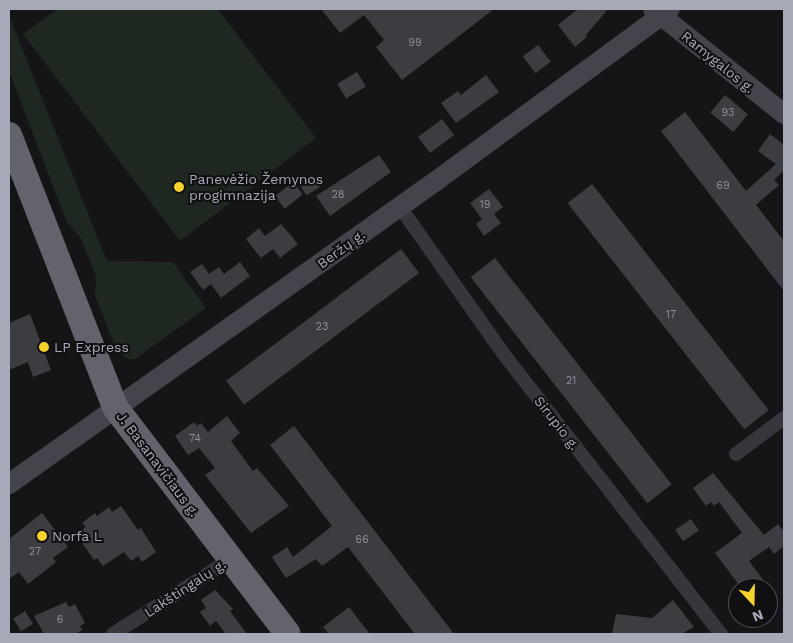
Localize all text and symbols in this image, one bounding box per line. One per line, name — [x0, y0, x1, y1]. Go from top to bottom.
street label: Ramygalos g. — [678, 27, 758, 97]
house number: 99 — [408, 36, 422, 50]
house number: 93 — [722, 106, 734, 120]
place label: Panevėžio Žemynos progimnazija — [189, 171, 323, 203]
house number: 69 — [716, 179, 730, 193]
marker: Panevėžio Žemynos progimnazija — [173, 181, 185, 193]
house number: 28 — [331, 188, 345, 202]
house number: 19 — [479, 198, 491, 212]
street label: Beržų g. — [314, 226, 368, 272]
house number: 17 — [666, 308, 676, 322]
house number: 23 — [316, 320, 328, 334]
place label: LP Express — [54, 339, 129, 355]
marker: LP Express — [38, 341, 50, 353]
house number: 21 — [566, 374, 576, 388]
street label: Sirupio g. — [531, 393, 583, 453]
street label: J. Basanavičiaus g. — [113, 408, 203, 520]
house number: 74 — [189, 432, 201, 446]
place label: Norfa L — [52, 528, 102, 544]
marker: Norfa L — [36, 530, 48, 542]
house number: 66 — [355, 533, 369, 547]
house number: 27 — [29, 545, 41, 559]
street label: Lakštingalų g. — [141, 555, 229, 621]
north arrow — [728, 578, 778, 628]
text: N — [750, 607, 766, 625]
house number: 6 — [57, 613, 63, 627]

